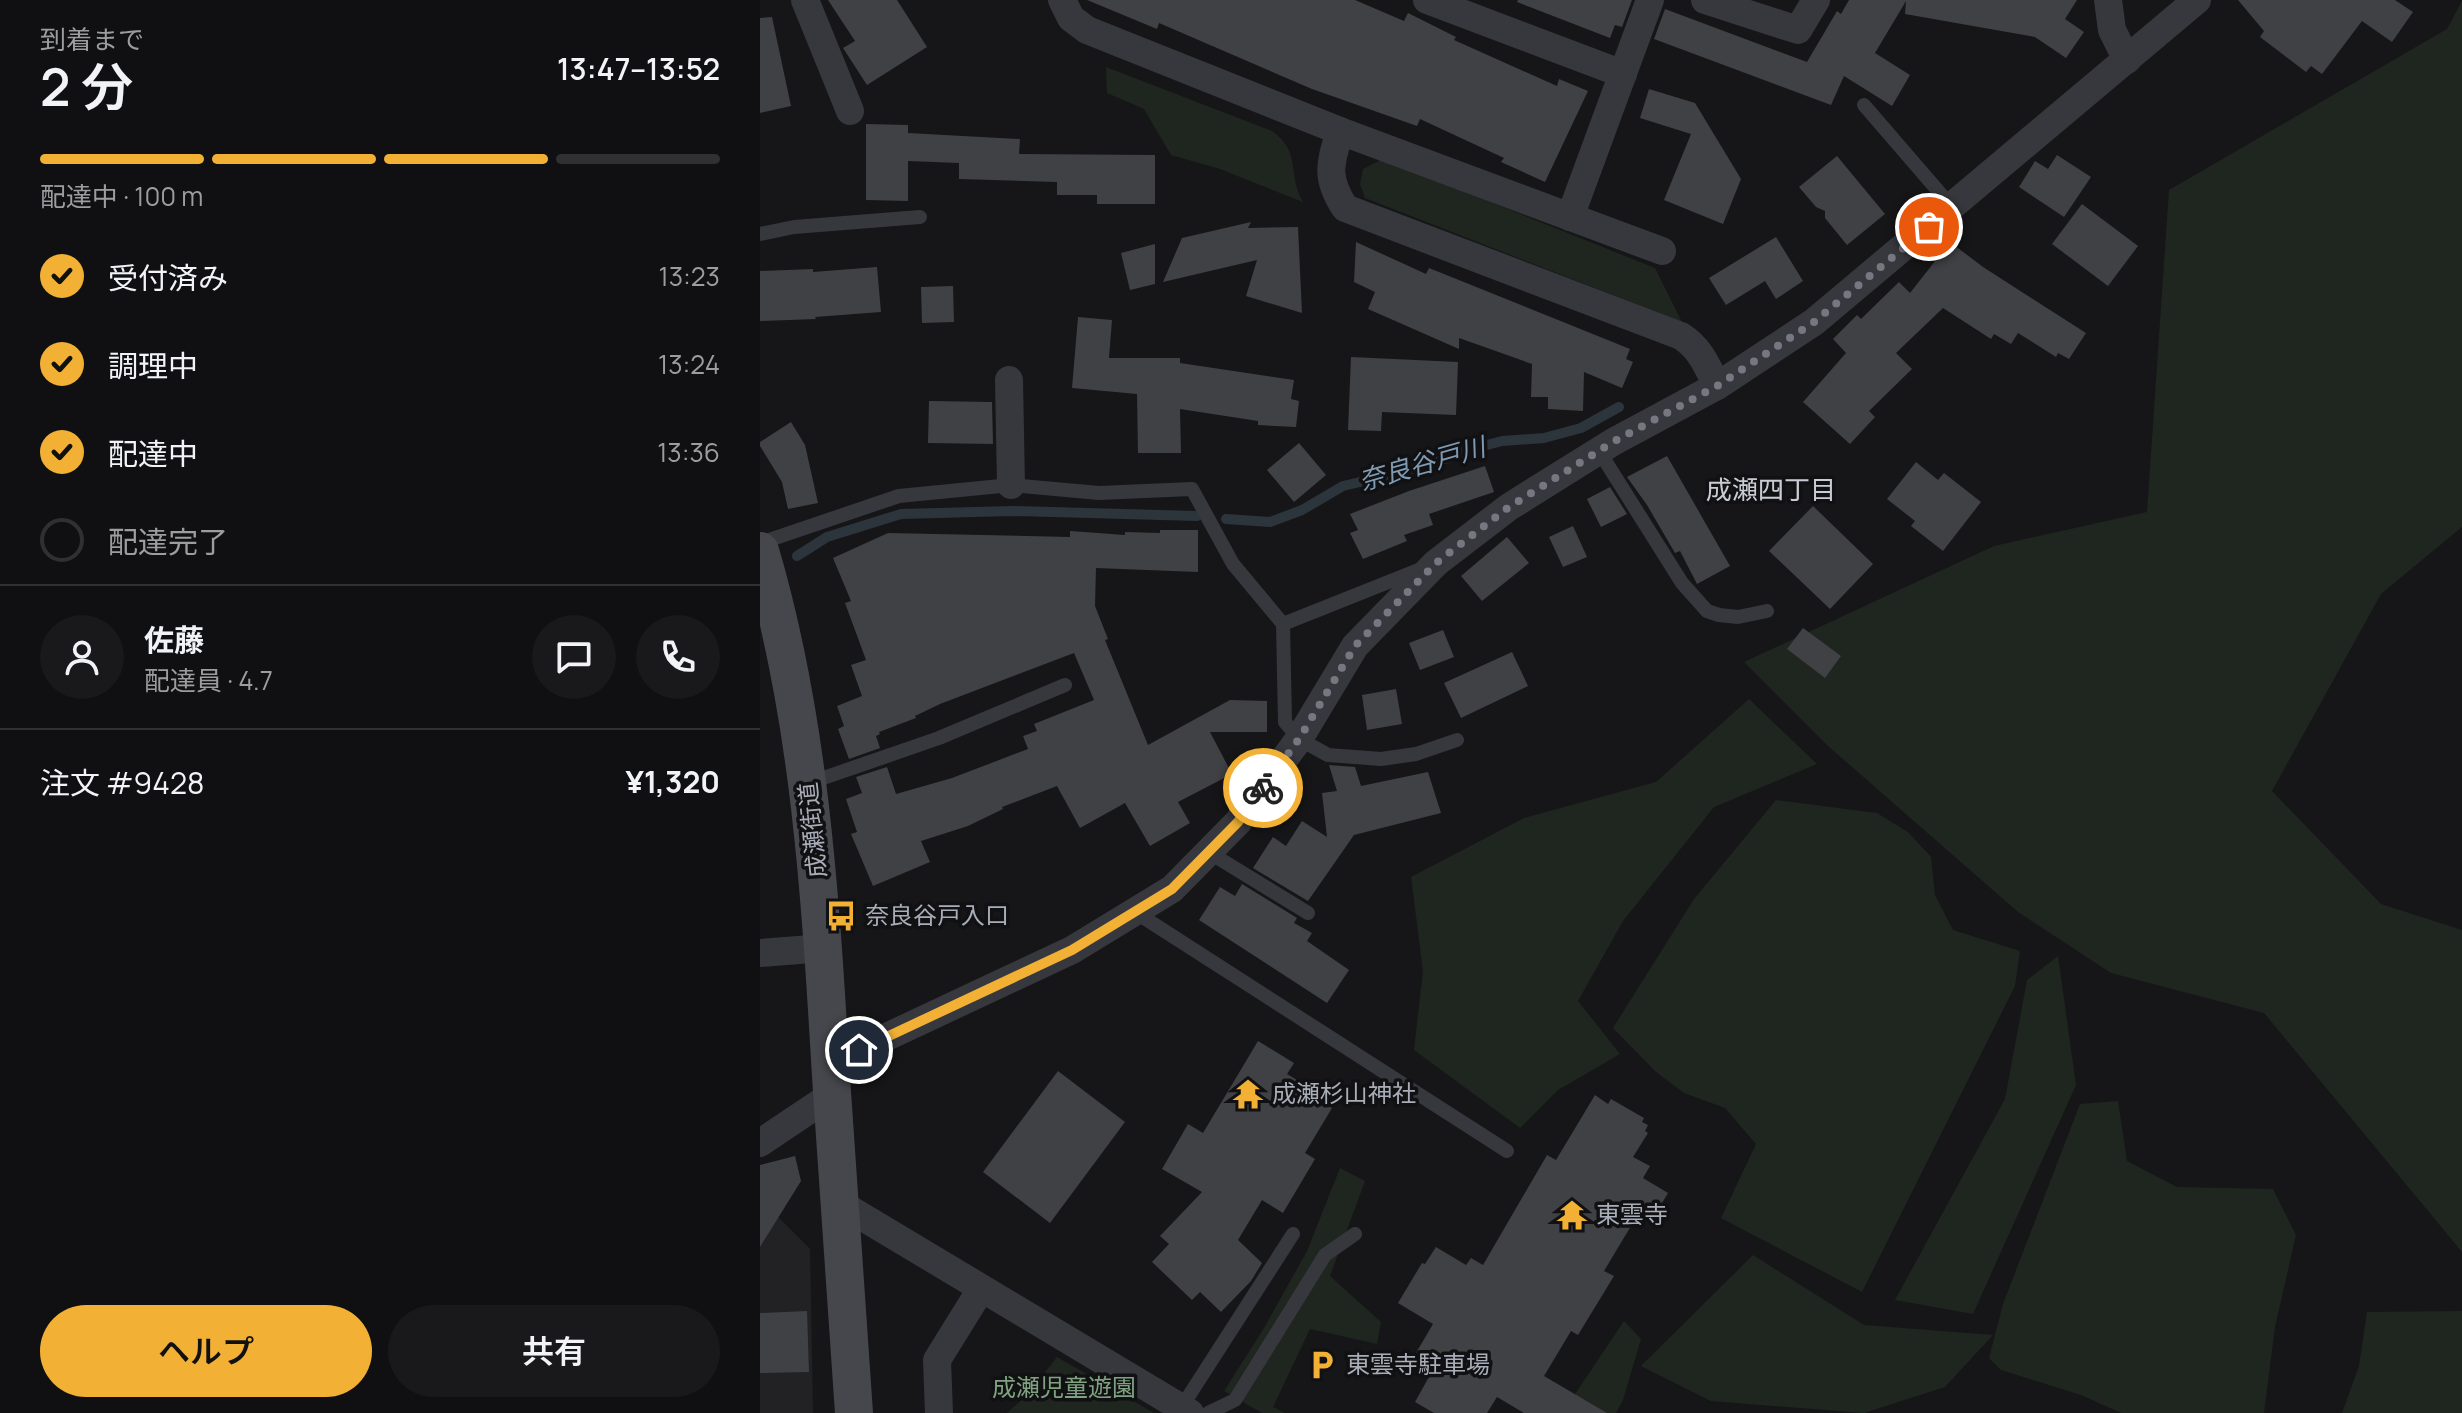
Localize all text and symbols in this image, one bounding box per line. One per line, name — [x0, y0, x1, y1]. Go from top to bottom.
text: 到着まで — [40, 21, 144, 57]
text: 13:47–13:52 — [557, 48, 720, 89]
text: 2 分 — [40, 51, 133, 122]
text: 配達中 · 100 m — [40, 178, 203, 214]
pin — [1895, 193, 1963, 261]
icon: bag — [1907, 205, 1951, 249]
icon: check — [40, 254, 84, 298]
text: 受付済み — [108, 257, 228, 298]
text: 13:23 — [659, 258, 720, 294]
icon: check — [40, 342, 84, 386]
text: 調理中 — [108, 345, 198, 386]
text: 13:24 — [658, 346, 720, 382]
water label: 奈良谷戸川 — [1354, 427, 1492, 498]
icon: check — [40, 430, 84, 474]
text: 配達中 — [108, 433, 198, 474]
text: 13:36 — [657, 434, 720, 470]
district label: 成瀬四丁目 — [1706, 471, 1836, 507]
text: 配達完了 — [108, 521, 228, 562]
button: person — [40, 615, 124, 699]
button: chat — [532, 615, 616, 699]
button: phone — [636, 615, 720, 699]
text: 佐藤 — [144, 619, 204, 660]
text: 配達員 · 4.7 — [144, 662, 273, 698]
courier — [1223, 748, 1303, 828]
text: ¥1,320 — [626, 761, 720, 802]
text: 注文 #9428 — [40, 762, 204, 803]
icon: bike — [1241, 766, 1285, 810]
street label: 成瀬街道 — [790, 781, 833, 880]
place label: 奈良谷戸入口 — [865, 898, 1009, 931]
bus stop icon: 奈良谷戸入口 — [824, 899, 858, 933]
pin — [825, 1016, 893, 1084]
icon: home — [837, 1028, 881, 1072]
place label: 成瀬杉山神社 — [1272, 1076, 1416, 1109]
temple icon: 成瀬杉山神社 — [1231, 1077, 1265, 1111]
place label: 東雲寺 — [1596, 1197, 1668, 1230]
temple icon: 東雲寺 — [1555, 1198, 1589, 1232]
button: ヘルプ — [40, 1305, 372, 1397]
button: 共有 — [388, 1305, 720, 1397]
place label: 東雲寺駐車場 — [1346, 1347, 1490, 1380]
parking icon: 東雲寺駐車場 — [1305, 1348, 1339, 1382]
park label: 成瀬児童遊園 — [992, 1370, 1136, 1403]

